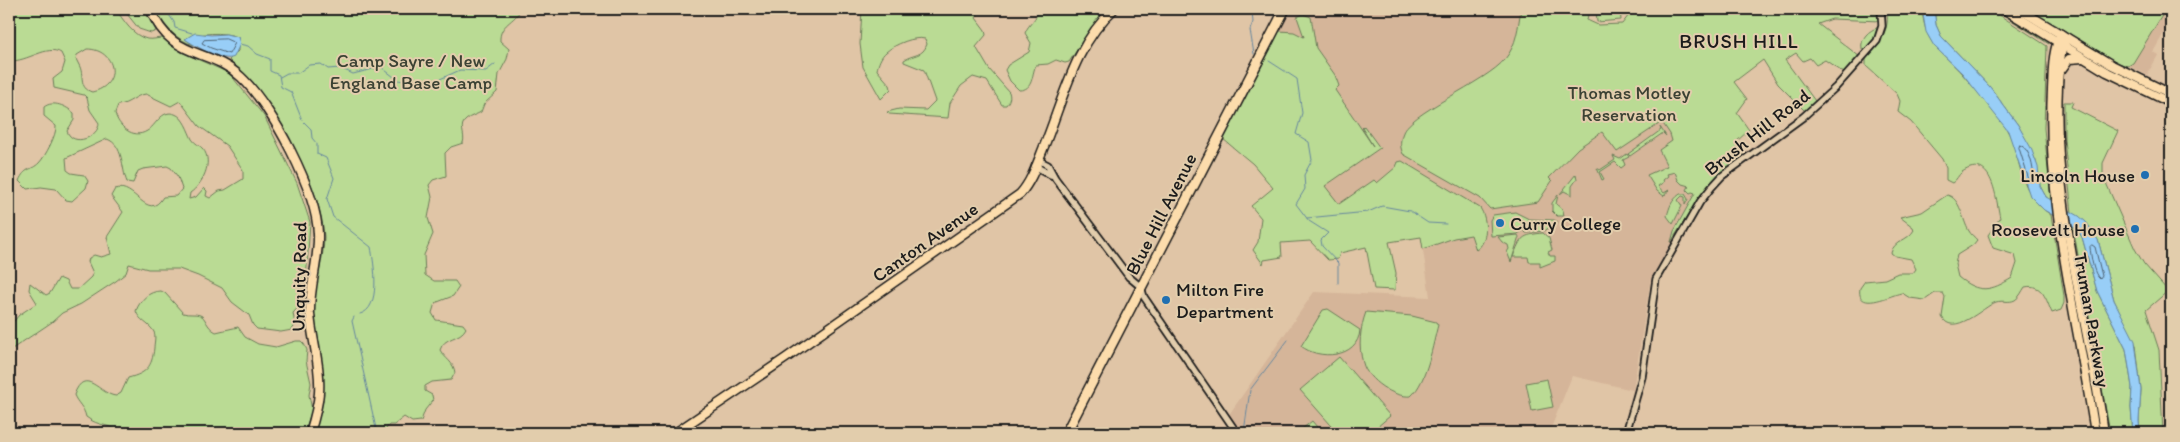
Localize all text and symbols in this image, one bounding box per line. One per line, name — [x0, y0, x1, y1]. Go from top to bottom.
district label: BRUSH HILL — [1679, 29, 1799, 53]
park label: Camp Sayre / New England Base Camp — [330, 49, 492, 94]
park label: Thomas Motley Reservation — [1567, 81, 1691, 126]
street label: Brush Hill Road — [1700, 83, 1815, 180]
street label: Blue Hill Avenue — [1120, 149, 1202, 279]
place label: Lincoln House — [2020, 164, 2135, 187]
marker: Lincoln House — [2139, 169, 2151, 181]
street label: Canton Avenue — [868, 197, 982, 287]
place label: Curry College — [1510, 212, 1621, 235]
marker: Curry College — [1494, 217, 1506, 229]
place label: Roosevelt House — [1991, 218, 2125, 241]
street label: Unquity Road — [287, 222, 311, 332]
marker: Roosevelt House — [2129, 223, 2141, 235]
street label: Truman Parkway — [2069, 251, 2115, 389]
place label: Milton Fire Department — [1176, 278, 1274, 323]
marker: Milton Fire Department — [1160, 294, 1172, 306]

